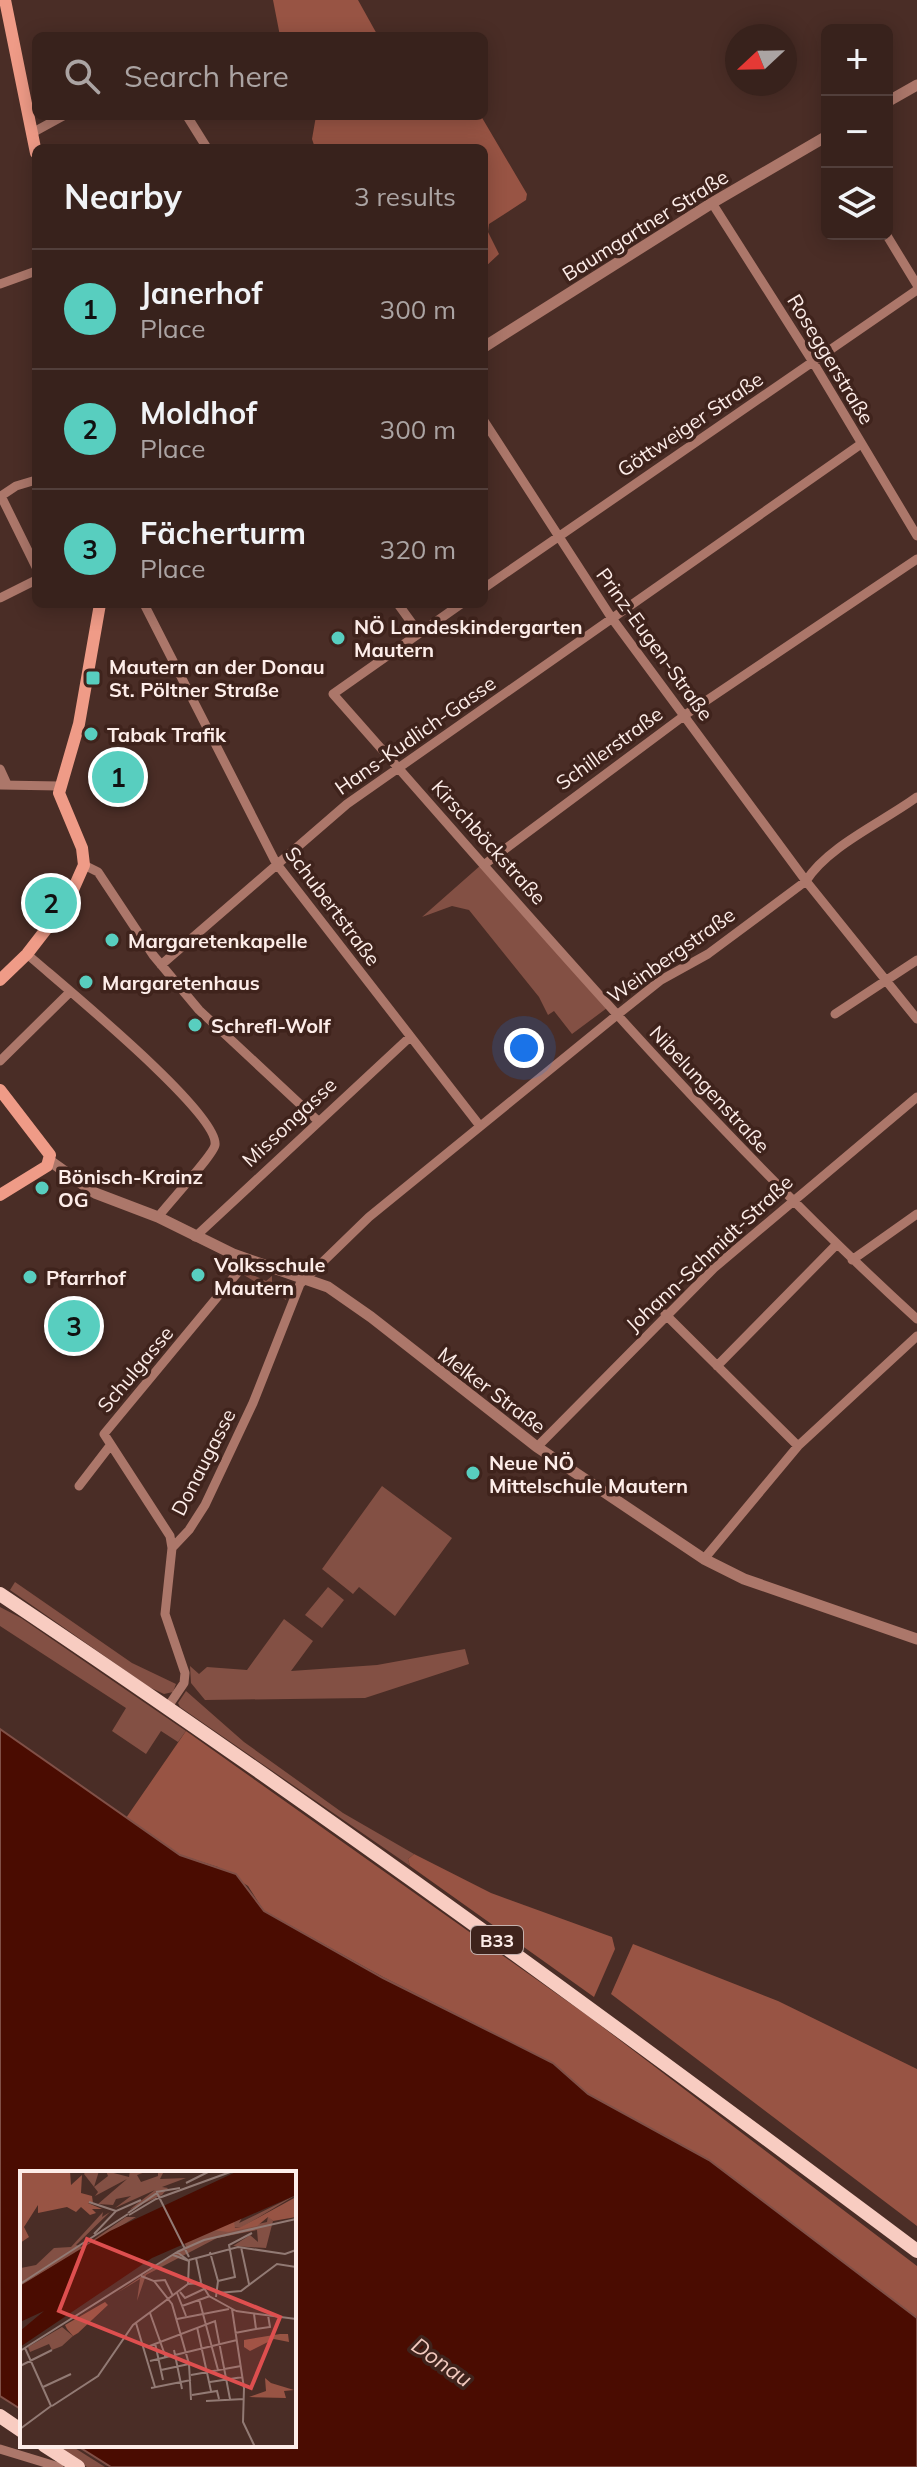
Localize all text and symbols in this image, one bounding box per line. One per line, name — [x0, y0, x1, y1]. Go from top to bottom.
north arrow — [725, 24, 797, 96]
map controls — [821, 24, 893, 240]
button: + — [821, 24, 893, 96]
search box — [32, 32, 488, 120]
icon: search — [60, 54, 104, 98]
text: Search here — [124, 57, 289, 95]
button: − — [821, 96, 893, 168]
street label: Baumgartner Straße — [557, 164, 733, 286]
button: layers — [821, 168, 893, 240]
text: Nearby — [64, 175, 182, 218]
text: 3 results — [354, 180, 456, 213]
text: Janerhof — [140, 274, 263, 312]
street label: Roseggerstraße — [782, 289, 880, 429]
text: 1 — [82, 293, 98, 326]
text: 300 m — [380, 293, 456, 326]
text: Place — [140, 312, 205, 345]
street label: Göttweiger Straße — [612, 366, 768, 482]
text: Moldhof — [140, 394, 257, 432]
text: 2 — [82, 413, 98, 446]
text: 300 m — [380, 413, 456, 446]
text: Place — [140, 432, 205, 465]
text: Fächerturm — [140, 514, 306, 552]
text: 3 — [82, 533, 98, 566]
text: 320 m — [380, 533, 456, 566]
text: Place — [140, 552, 205, 585]
street label: Prinz-Eugen-Straße — [591, 563, 719, 725]
place label: NÖ Landeskindergarten Mautern — [354, 614, 583, 662]
marker: NÖ Landeskindergarten Mautern — [329, 629, 347, 647]
place label: Mautern an der Donau St. Pöltner Straße — [109, 654, 325, 702]
marker: Mautern an der Donau St. Pöltner Straße — [84, 669, 102, 687]
street label: Hans-Kudlich-Gasse — [330, 670, 500, 800]
street label: Schillerstraße — [551, 701, 667, 795]
place label: Tabak Trafik — [107, 722, 227, 747]
marker: Tabak Trafik — [82, 725, 100, 743]
pin: 1 — [92, 747, 144, 807]
street label: Kirschböckstraße — [426, 775, 552, 909]
street label: Schubertstraße — [280, 841, 386, 971]
pin: 2 — [25, 873, 77, 933]
street label: Weinbergstraße — [602, 902, 740, 1008]
place label: Margaretenkapelle — [128, 928, 308, 953]
marker: Margaretenkapelle — [103, 931, 121, 949]
place label: Margaretenhaus — [102, 970, 260, 995]
marker: Margaretenhaus — [77, 973, 95, 991]
place label: Schrefl-Wolf — [211, 1013, 331, 1038]
marker: Schrefl-Wolf — [186, 1016, 204, 1034]
street label: Nibelungenstraße — [645, 1020, 775, 1158]
your location — [504, 1028, 544, 1068]
street label: Missongasse — [237, 1072, 341, 1172]
place label: Bönisch-Krainz OG — [58, 1164, 203, 1212]
street label: Johann-Schmidt-Straße — [620, 1169, 798, 1337]
marker: Bönisch-Krainz OG — [33, 1179, 51, 1197]
place label: Volksschule Mautern — [213, 1252, 325, 1300]
place label: Pfarrhof — [46, 1265, 126, 1290]
marker: Volksschule Mautern — [189, 1266, 207, 1284]
marker: Pfarrhof — [21, 1268, 39, 1286]
pin: 3 — [48, 1296, 100, 1356]
street label: Schulgasse — [92, 1321, 178, 1417]
street label: Melker Straße — [433, 1341, 551, 1439]
street label: Donaugasse — [165, 1404, 241, 1520]
place label: Neue NÖ Mittelschule Mautern — [489, 1450, 688, 1498]
marker: Neue NÖ Mittelschule Mautern — [464, 1464, 482, 1482]
road number: B33 — [471, 1926, 523, 1954]
inset map — [20, 2171, 296, 2447]
water label: Donau — [406, 2331, 478, 2393]

